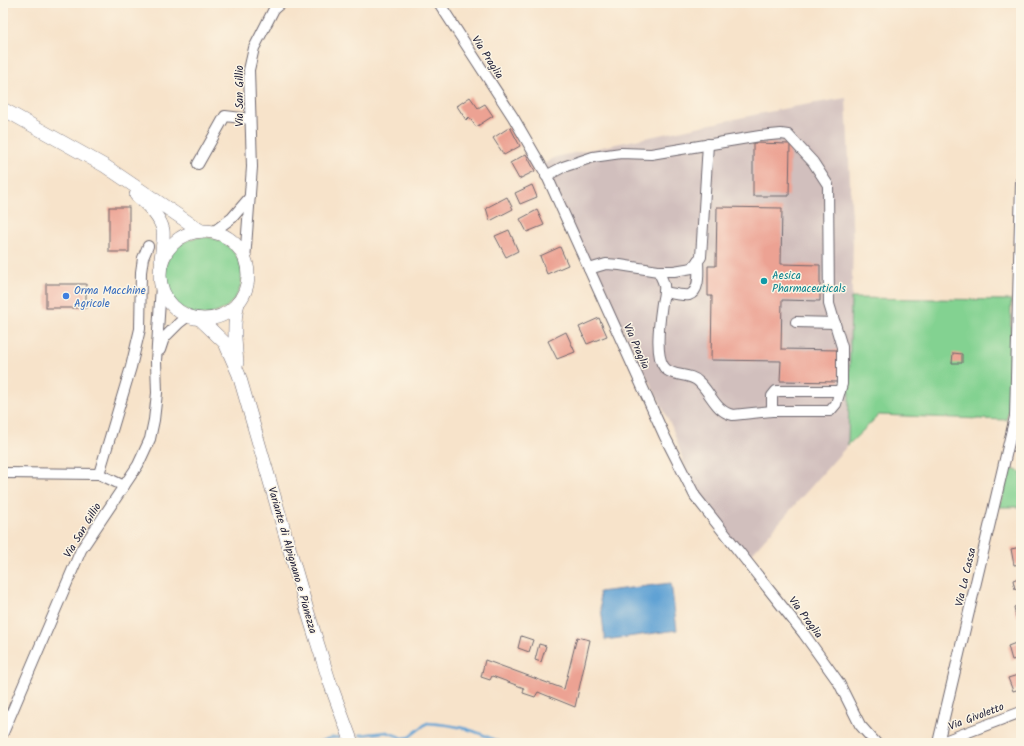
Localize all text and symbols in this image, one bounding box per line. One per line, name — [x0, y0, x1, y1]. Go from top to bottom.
street label: Via Praglia — [466, 32, 508, 83]
street label: Via San Gillio — [231, 65, 249, 127]
place label: Aesica Pharmaceuticals — [772, 267, 846, 298]
marker: Aesica Pharmaceuticals — [759, 276, 769, 286]
place label: Orma Macchine Agricole — [74, 282, 146, 313]
marker: Orma Macchine Agricole — [61, 291, 71, 301]
street label: Via Praglia — [618, 321, 654, 372]
street label: Variante di Alpignano e Pianezza — [262, 485, 322, 636]
street label: Via San Gillio — [59, 499, 106, 562]
street label: Via La Cassa — [950, 546, 981, 608]
street label: Via Praglia — [783, 593, 827, 642]
street label: Via Givoletto — [946, 698, 1007, 736]

